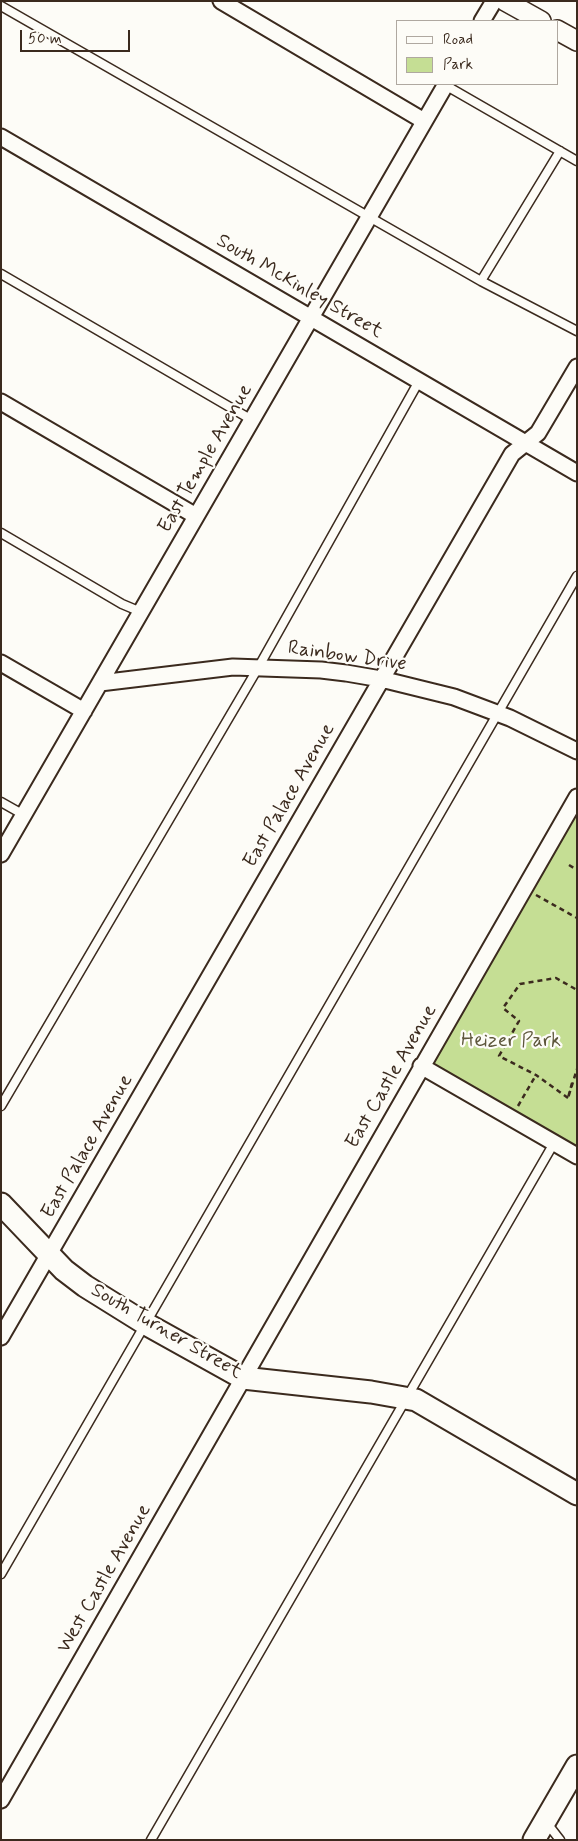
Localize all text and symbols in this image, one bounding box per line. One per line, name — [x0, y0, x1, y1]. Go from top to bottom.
scale bar — [22, 20, 132, 52]
legend — [396, 20, 558, 85]
text: 50 m — [28, 29, 62, 49]
text: Road — [443, 30, 473, 50]
text: Park — [443, 55, 473, 75]
street label: South McKinley Street — [211, 230, 387, 344]
street label: East Temple Avenue — [154, 380, 258, 538]
street label: Rainbow Drive — [286, 637, 408, 677]
street label: East Palace Avenue — [239, 720, 341, 872]
street label: East Castle Avenue — [341, 1001, 443, 1153]
park label: Heizer Park — [461, 1030, 561, 1054]
street label: East Palace Avenue — [37, 1071, 139, 1223]
street label: South Turner Street — [86, 1279, 246, 1385]
street label: West Castle Avenue — [53, 1500, 157, 1658]

